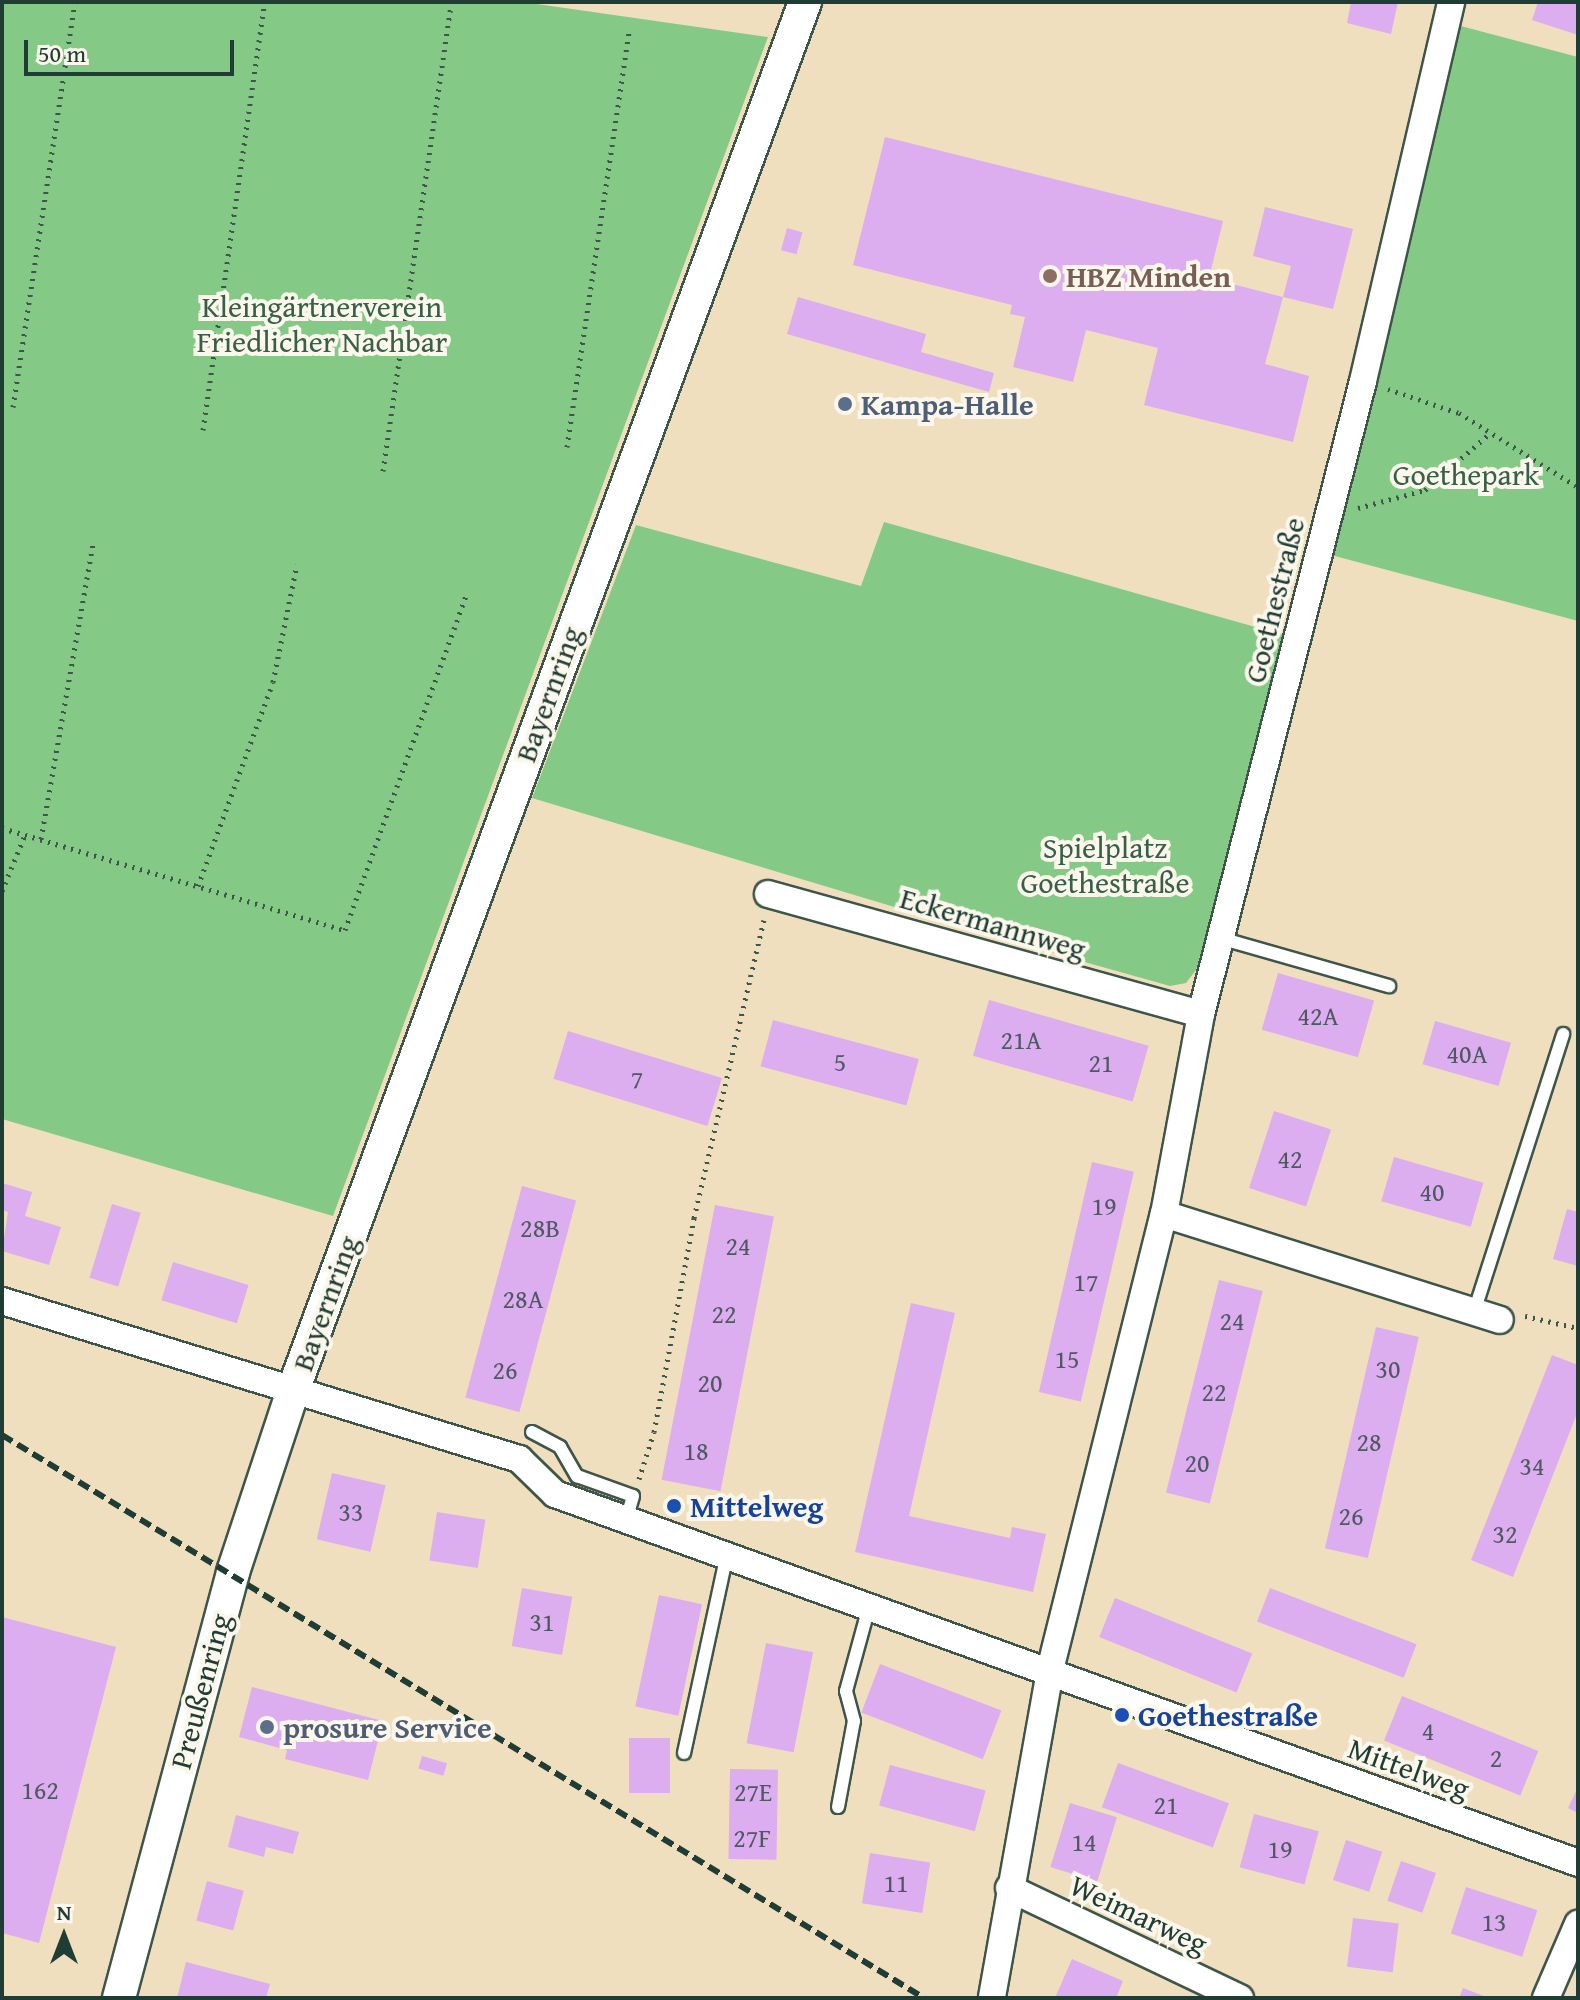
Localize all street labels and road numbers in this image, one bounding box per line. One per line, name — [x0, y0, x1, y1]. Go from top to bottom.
street label: Goethestraße — [1236, 514, 1312, 686]
street label: Bayernring — [507, 621, 589, 767]
street label: Eckermannweg — [896, 879, 1090, 967]
street label: Bayernring — [284, 1230, 366, 1376]
street label: Preußenring — [162, 1609, 238, 1773]
street label: Mittelweg — [1343, 1729, 1475, 1807]
street label: Weimarweg — [1065, 1867, 1213, 1961]

